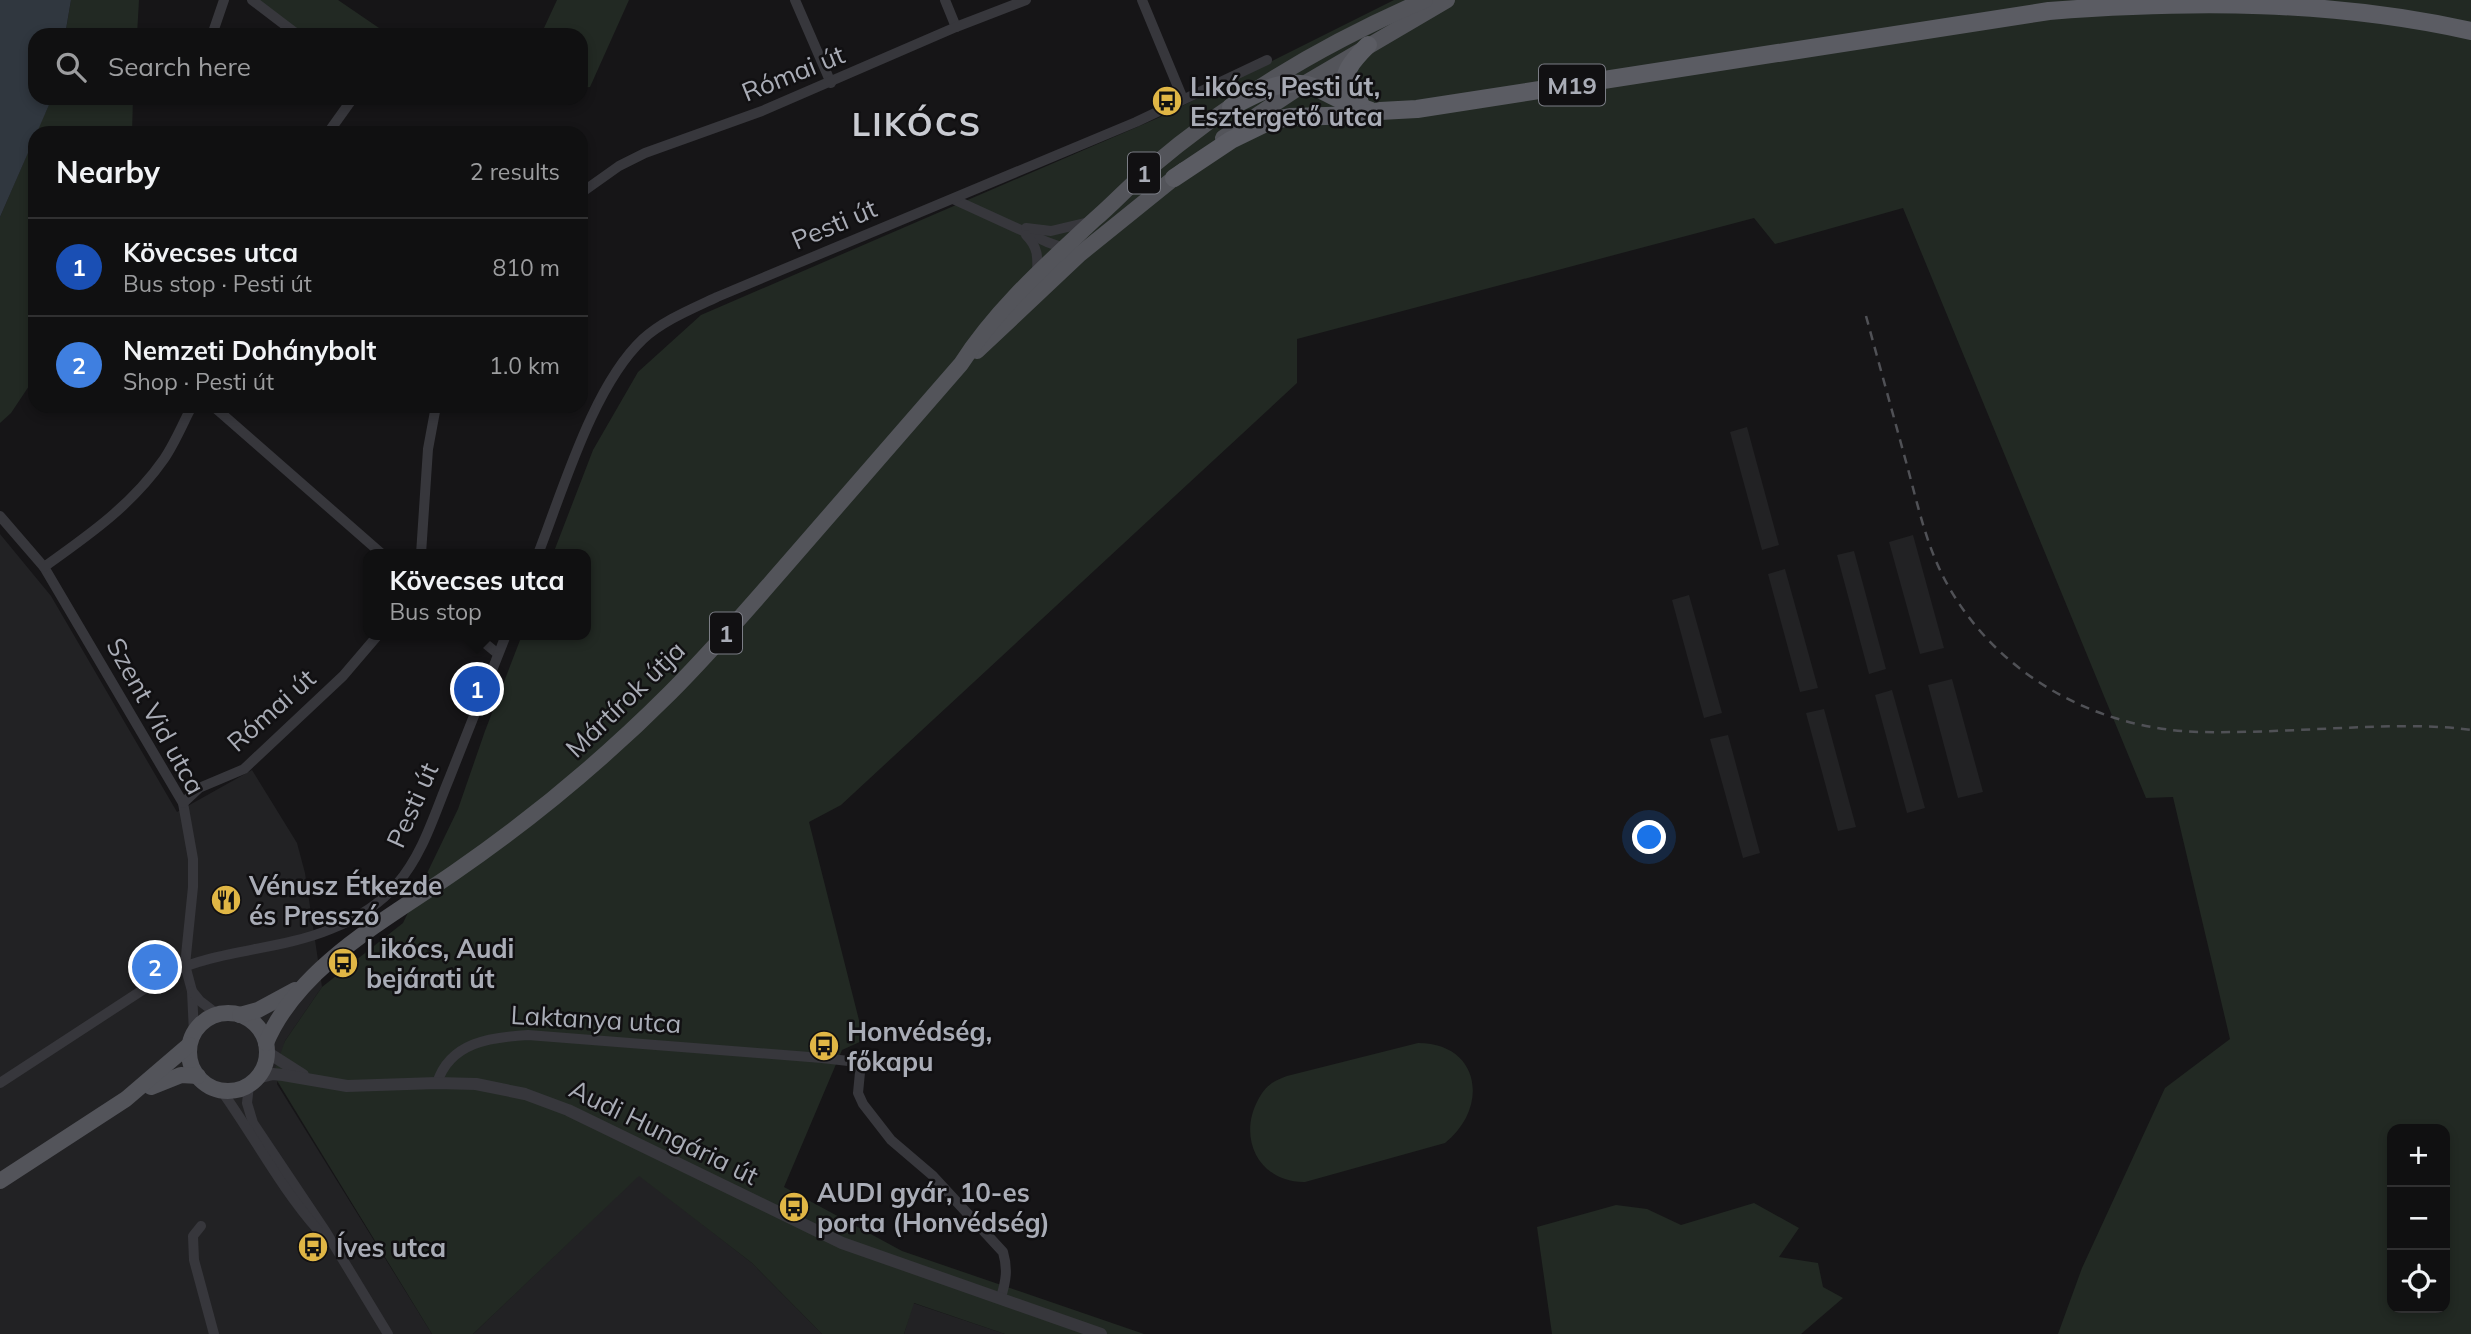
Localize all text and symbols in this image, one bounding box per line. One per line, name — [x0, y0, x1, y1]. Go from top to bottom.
search box — [28, 28, 588, 105]
street label: Római út — [737, 37, 849, 109]
icon: search — [52, 48, 90, 86]
text: Search here — [108, 50, 251, 83]
road number: M19 — [1539, 64, 1605, 106]
place label: Likócs, Pesti út, Esztergető utca — [1190, 70, 1383, 133]
bus stop icon: Likócs, Pesti út, Esztergető utca — [1150, 84, 1184, 118]
district label: LIKÓCS — [852, 103, 982, 144]
text: Nearby — [56, 153, 160, 191]
road number: 1 — [1128, 153, 1160, 194]
text: 2 results — [470, 157, 560, 186]
street label: Pesti út — [786, 191, 882, 257]
text: Kövecses utca — [123, 236, 298, 269]
text: 1 — [72, 253, 86, 282]
text: 810 m — [492, 253, 560, 282]
text: Bus stop · Pesti út — [123, 269, 312, 298]
text: Nemzeti Dohánybolt — [123, 334, 376, 367]
text: 2 — [72, 351, 86, 380]
text: 1.0 km — [489, 351, 560, 380]
text: Shop · Pesti út — [123, 367, 274, 396]
popup — [363, 549, 591, 640]
text: Kövecses utca — [389, 564, 565, 597]
text: Bus stop — [389, 597, 482, 626]
road number: 1 — [710, 612, 742, 654]
street label: Szent Vid utca — [99, 632, 213, 800]
street label: Mártírok útja — [558, 634, 692, 764]
street label: Római út — [220, 662, 322, 758]
pin: 1 — [454, 663, 500, 715]
street label: Pesti út — [379, 757, 445, 853]
your location — [1632, 820, 1666, 854]
place label: Vénusz Étkezde és Presszó — [248, 869, 442, 932]
restaurant icon: Vénusz Étkezde és Presszó — [209, 883, 243, 917]
place label: Likócs, Audi bejárati út — [366, 932, 514, 995]
pin: 2 — [132, 941, 178, 993]
bus stop icon: Likócs, Audi bejárati út — [326, 946, 360, 980]
street label: Laktanya utca — [510, 998, 682, 1040]
place label: Honvédség, főkapu — [847, 1015, 992, 1078]
bus stop icon: Honvédség, főkapu — [807, 1029, 841, 1063]
street label: Audi Hungária út — [564, 1072, 764, 1192]
map controls — [2387, 1124, 2450, 1313]
button: + — [2387, 1124, 2450, 1187]
place label: AUDI gyár, 10-es porta (Honvédség) — [817, 1176, 1050, 1239]
button: − — [2387, 1187, 2450, 1250]
bus stop icon: AUDI gyár, 10-es porta (Honvédség) — [777, 1190, 811, 1224]
bus stop icon: Íves utca — [296, 1230, 330, 1264]
place label: Íves utca — [336, 1231, 446, 1264]
button: locate — [2387, 1250, 2450, 1313]

